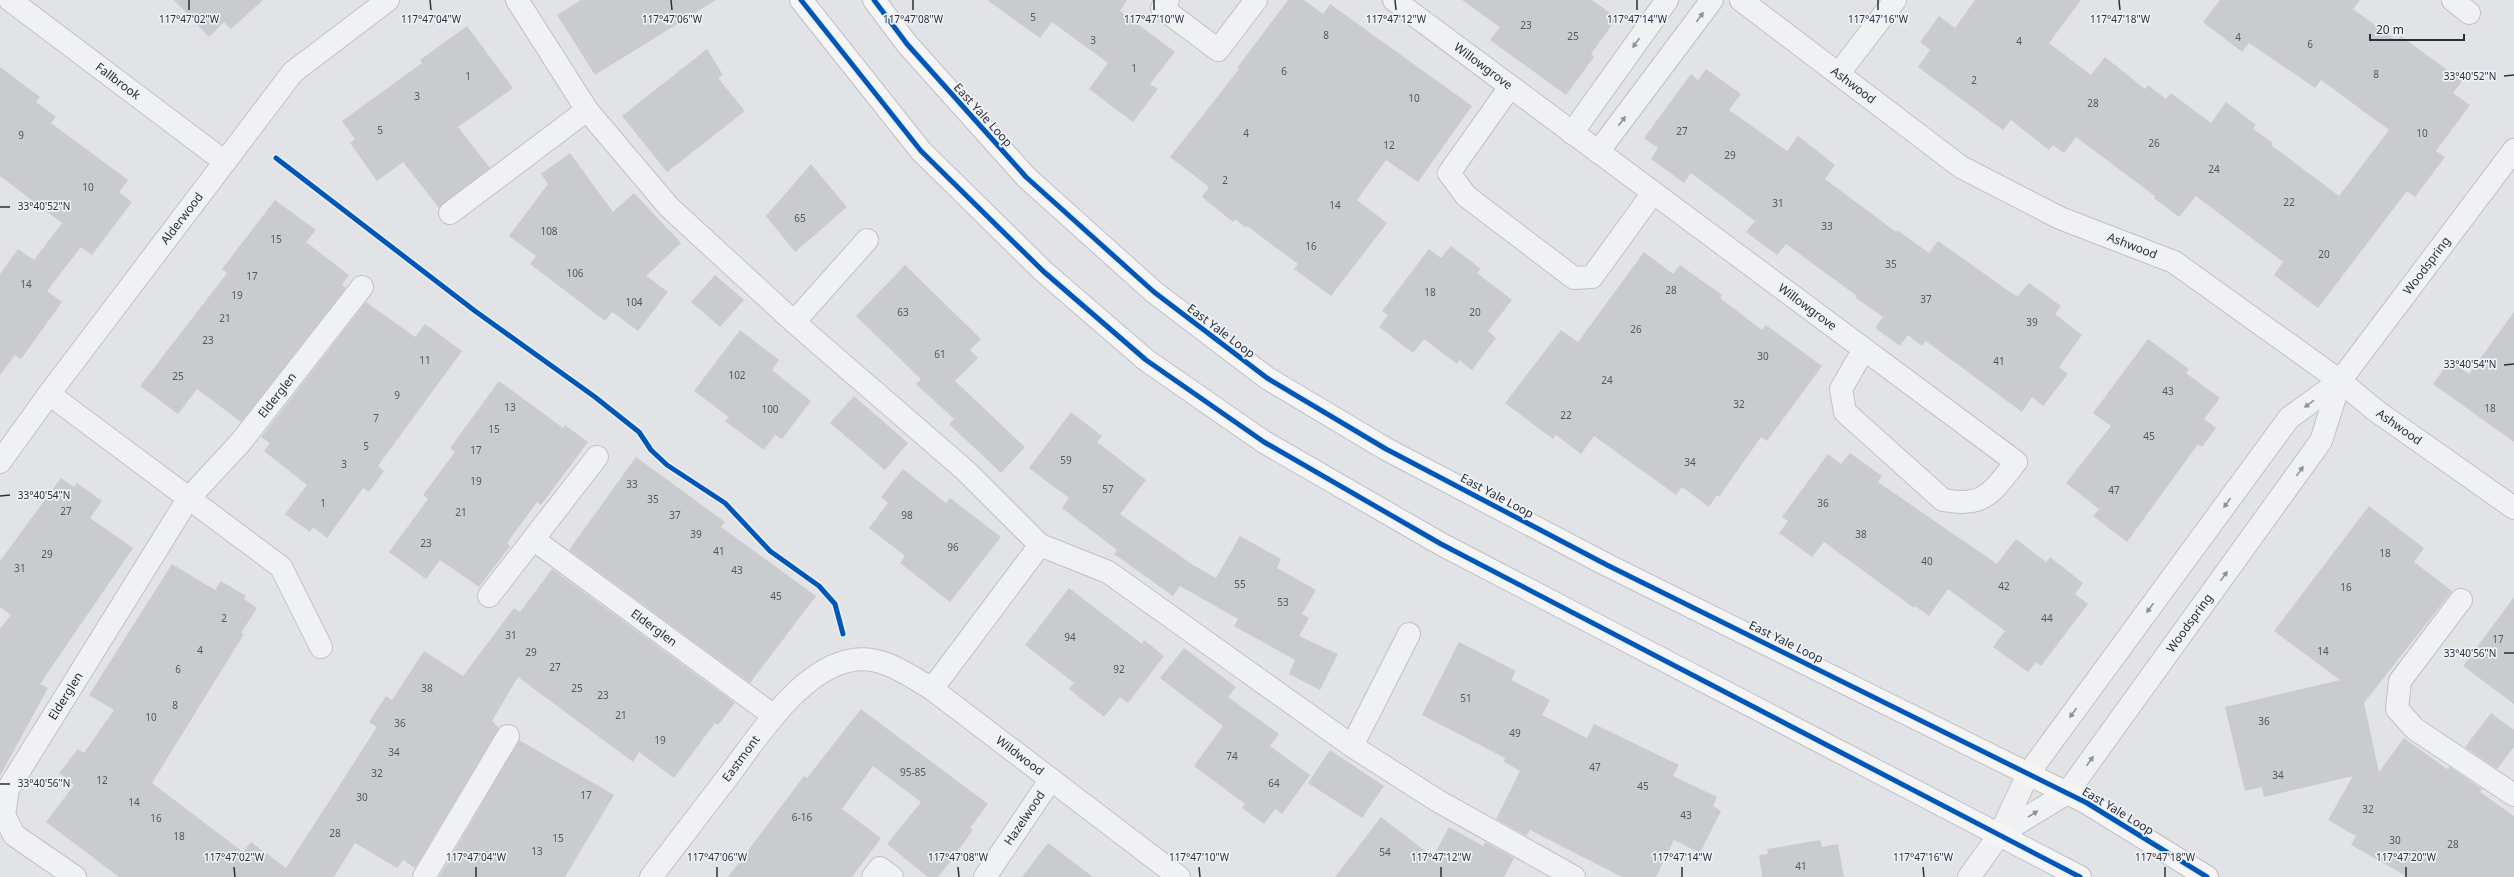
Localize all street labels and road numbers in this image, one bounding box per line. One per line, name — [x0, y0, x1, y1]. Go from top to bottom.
street label: Willowgrove — [1451, 38, 1516, 93]
street label: Fallbrook — [92, 58, 145, 104]
street label: Ashwood — [1828, 62, 1880, 107]
street label: East Yale Loop — [950, 79, 1017, 150]
street label: Alderwood — [156, 189, 207, 248]
street label: Ashwood — [2105, 228, 2160, 263]
street label: Woodspring — [2399, 233, 2454, 298]
street label: Willowgrove — [1775, 279, 1841, 334]
street label: East Yale Loop — [1184, 300, 1259, 362]
street label: Elderglen — [254, 369, 300, 421]
street label: Ashwood — [2373, 405, 2426, 449]
street label: East Yale Loop — [1458, 469, 1537, 522]
street label: Woodspring — [2162, 590, 2216, 656]
street label: Elderglen — [628, 605, 681, 650]
street label: East Yale Loop — [1746, 616, 1826, 667]
street label: Elderglen — [44, 669, 87, 723]
street label: Eastmont — [718, 731, 764, 785]
street label: Wildwood — [993, 732, 1048, 779]
street label: East Yale Loop — [2079, 783, 2157, 839]
street label: Hazelwood — [1000, 787, 1049, 849]

